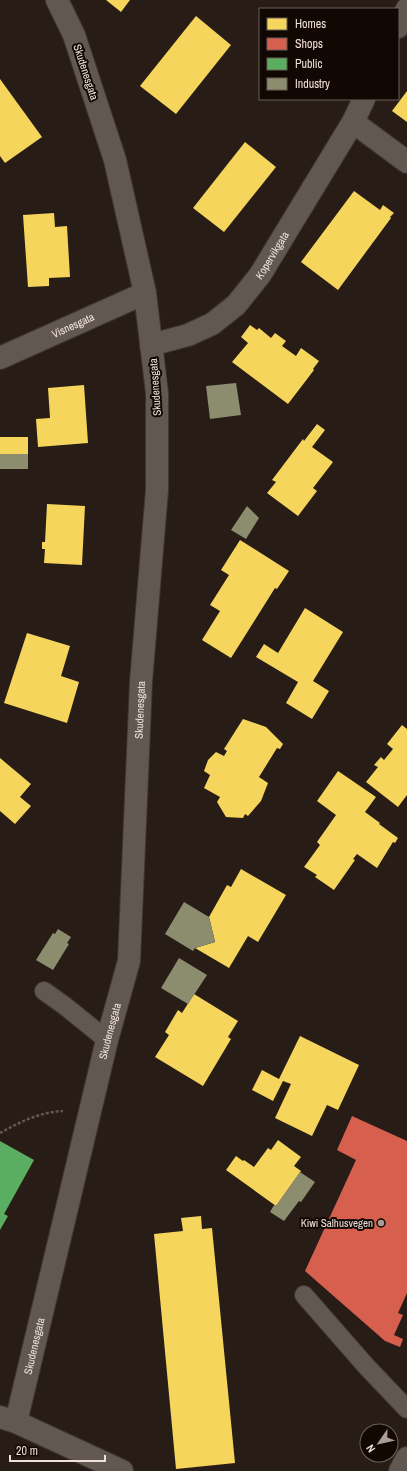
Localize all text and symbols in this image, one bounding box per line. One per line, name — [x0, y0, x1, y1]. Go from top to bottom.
legend — [259, 8, 399, 100]
text: Homes — [295, 16, 326, 32]
text: Shops — [295, 36, 323, 52]
street label: Skudenesgata — [70, 42, 102, 102]
text: Public — [295, 56, 322, 72]
text: Industry — [295, 76, 330, 92]
street label: Kopervikgata — [252, 229, 292, 282]
street label: Visnesgata — [50, 310, 96, 341]
street label: Skudenesgata — [146, 358, 164, 416]
street label: Skudenesgata — [132, 681, 148, 739]
street label: Skudenesgata — [96, 1001, 124, 1061]
place label: Kiwi Salhusvegen — [301, 1216, 373, 1230]
marker: Kiwi Salhusvegen — [376, 1218, 386, 1228]
street label: Skudenesgata — [21, 1316, 48, 1376]
north arrow — [359, 1423, 399, 1463]
scale bar — [10, 1437, 105, 1463]
text: N — [363, 1442, 378, 1455]
text: 20 m — [16, 1443, 38, 1459]

